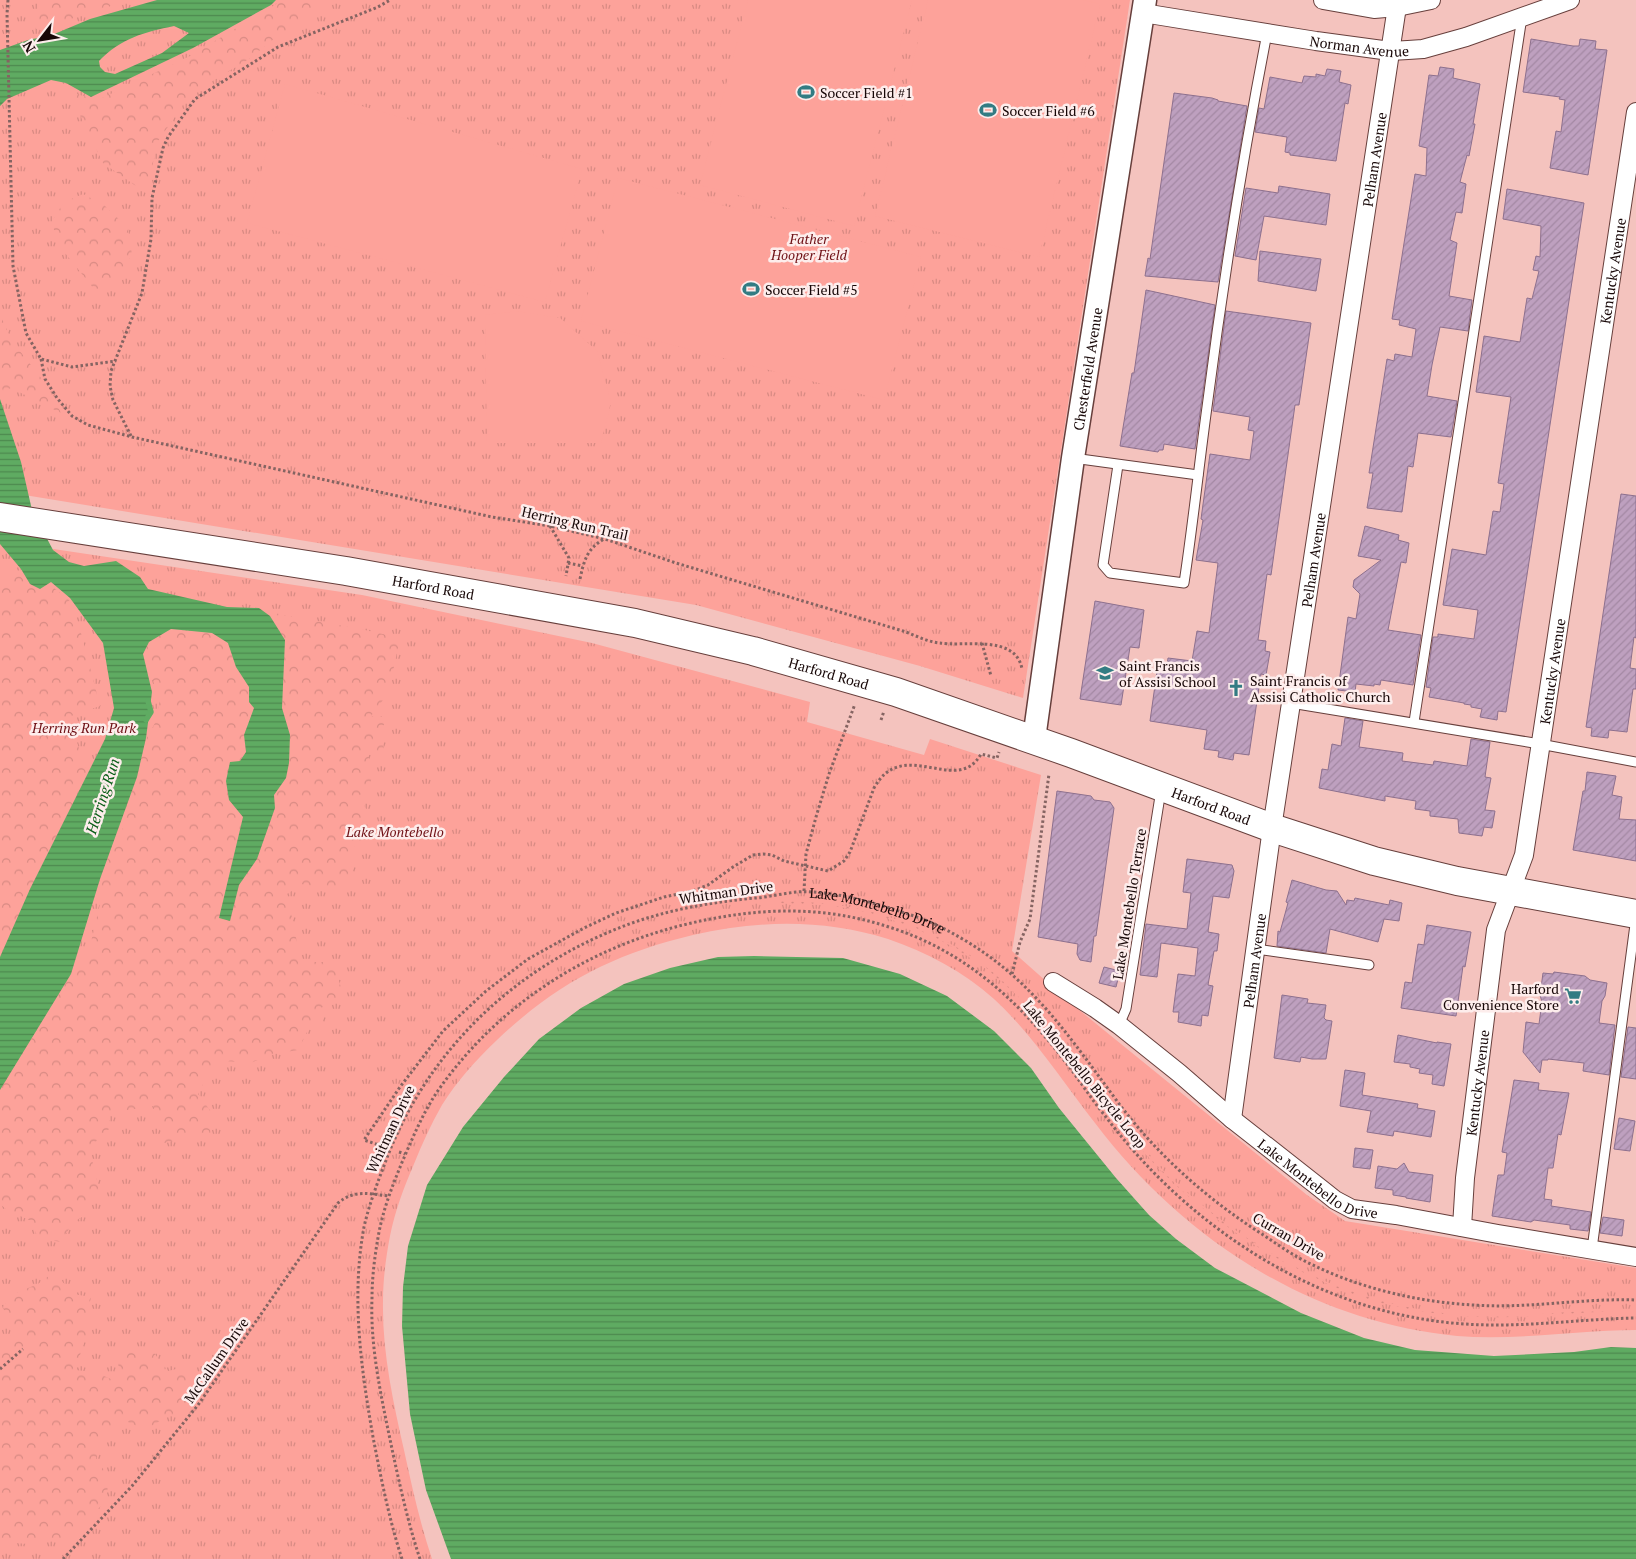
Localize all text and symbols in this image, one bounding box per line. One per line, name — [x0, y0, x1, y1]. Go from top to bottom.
north arrow — [15, 15, 65, 65]
street label: Norman Avenue — [1308, 31, 1410, 61]
text: N — [17, 37, 39, 56]
sports icon: Soccer Field #1 — [796, 82, 816, 102]
place label: Soccer Field #1 — [820, 83, 913, 102]
sports icon: Soccer Field #6 — [978, 100, 998, 120]
place label: Soccer Field #6 — [1002, 101, 1095, 120]
street label: Pelham Avenue — [1357, 111, 1390, 208]
street label: Kentucky Avenue — [1595, 216, 1629, 325]
park label: Father Hooper Field — [770, 229, 848, 264]
sports icon: Soccer Field #5 — [741, 279, 761, 299]
place label: Soccer Field #5 — [765, 280, 858, 299]
street label: Chesterfield Avenue — [1068, 306, 1106, 432]
street label: Herring Run Trail — [520, 501, 630, 545]
street label: Pelham Avenue — [1296, 511, 1329, 609]
street label: Harford Road — [391, 570, 476, 603]
street label: Kentucky Avenue — [1534, 617, 1569, 725]
street label: Harford Road — [786, 652, 871, 693]
place label: Saint Francis of Assisi School — [1119, 656, 1216, 691]
school or university icon: Saint Francis of Assisi School — [1095, 663, 1115, 683]
place label: Saint Francis of Assisi Catholic Church — [1250, 671, 1391, 706]
church icon: Saint Francis of Assisi Catholic Church — [1226, 678, 1246, 698]
park label: Herring Run Park — [31, 718, 136, 737]
water label: Herring Run — [80, 756, 124, 837]
street label: Harford Road — [1169, 782, 1254, 829]
park label: Lake Montebello — [345, 822, 444, 841]
street label: Lake Montebello Terrace — [1108, 827, 1150, 981]
street label: Whitman Drive — [678, 876, 774, 908]
street label: Lake Montebello Drive — [809, 882, 949, 937]
street label: Pelham Avenue — [1238, 912, 1270, 1009]
place label: Harford Convenience Store — [1443, 979, 1559, 1014]
supermarket icon: Harford Convenience Store — [1563, 986, 1583, 1006]
street label: Lake Montebello Bicycle Loop — [1019, 996, 1151, 1152]
street label: Kentucky Avenue — [1461, 1029, 1493, 1137]
street label: Whitman Drive — [361, 1082, 419, 1176]
street label: Lake Montebello Drive — [1254, 1134, 1379, 1222]
street label: Curran Drive — [1250, 1208, 1328, 1264]
street label: McCallum Drive — [180, 1314, 252, 1406]

